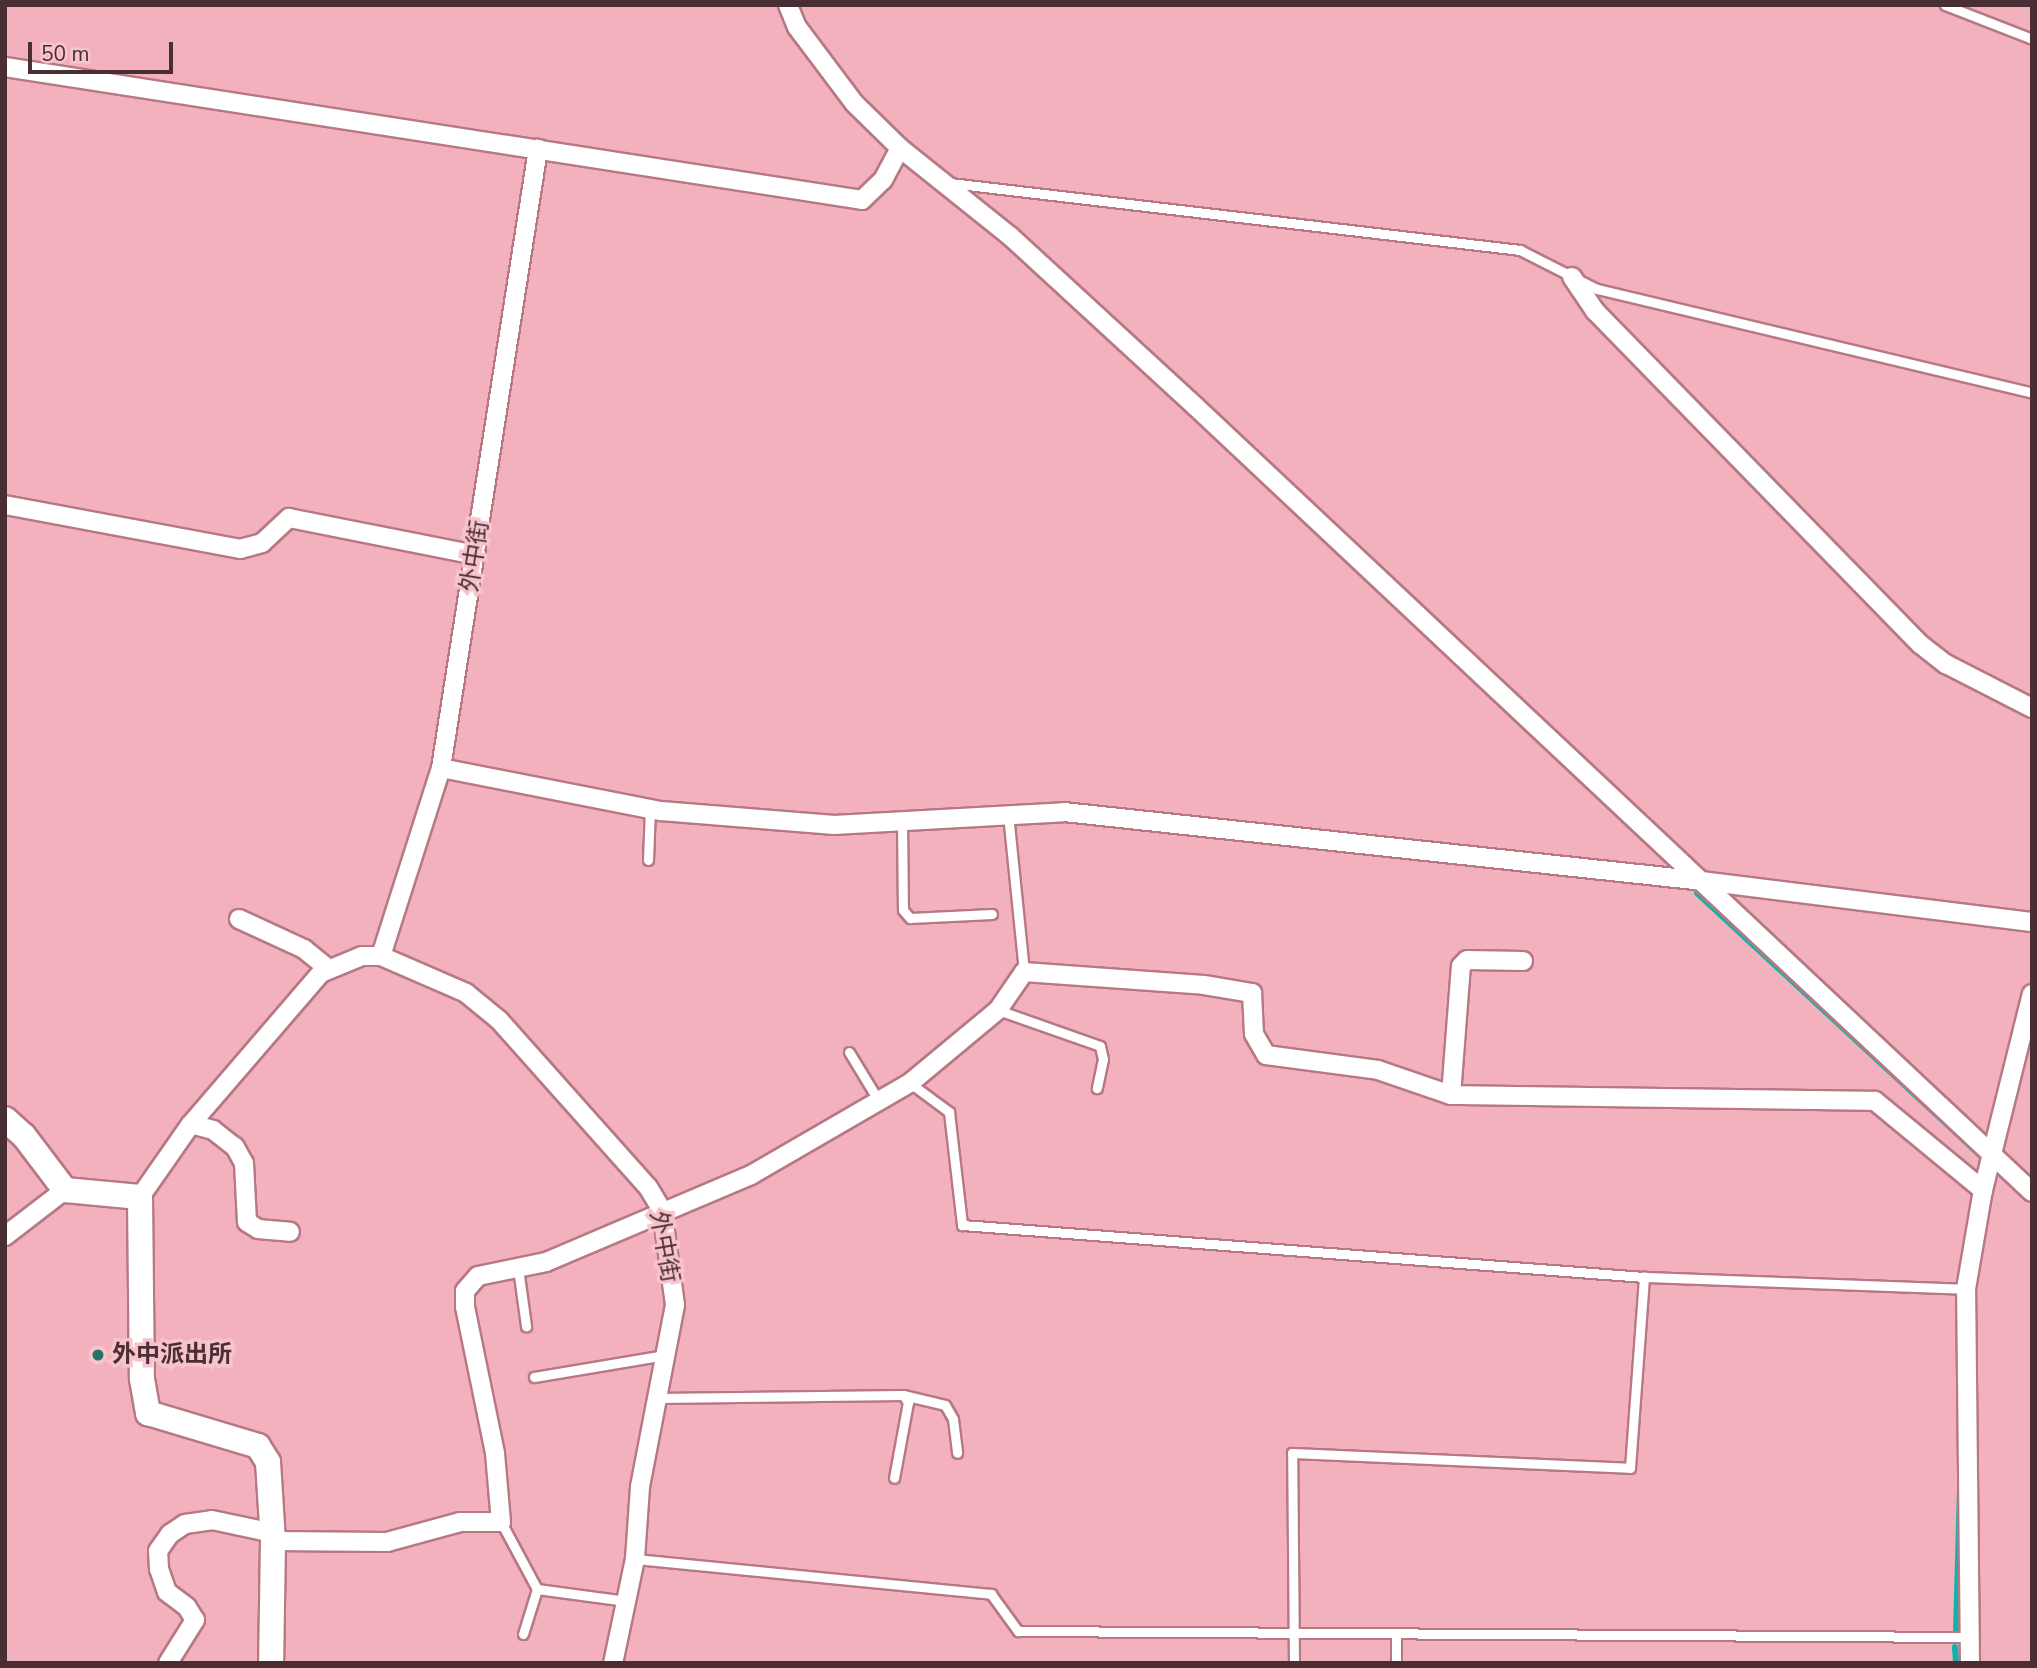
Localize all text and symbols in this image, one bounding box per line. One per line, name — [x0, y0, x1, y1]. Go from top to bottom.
scale bar — [32, 28, 177, 72]
text: 50 m — [41, 40, 90, 68]
street label: 外中街 — [455, 518, 495, 594]
street label: 外中街 — [644, 1209, 684, 1285]
place label: 外中派出所 — [112, 1341, 232, 1369]
marker: 外中派出所 — [90, 1347, 106, 1363]

